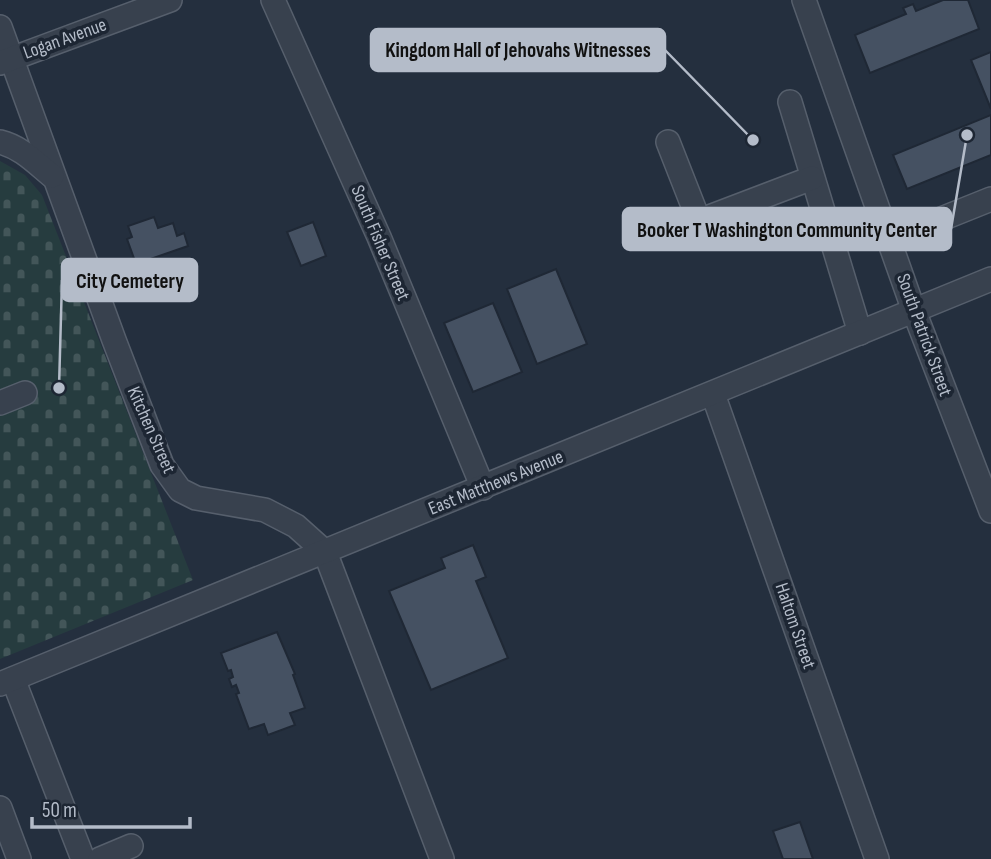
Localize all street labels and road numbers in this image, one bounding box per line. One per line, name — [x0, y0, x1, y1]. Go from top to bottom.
street label: Logan Avenue — [20, 13, 110, 65]
street label: South Fisher Street — [345, 182, 415, 304]
street label: South Patrick Street — [891, 271, 957, 400]
street label: Kitchen Street — [122, 383, 180, 477]
street label: East Matthews Avenue — [425, 445, 567, 521]
street label: Haltom Street — [770, 580, 820, 672]

